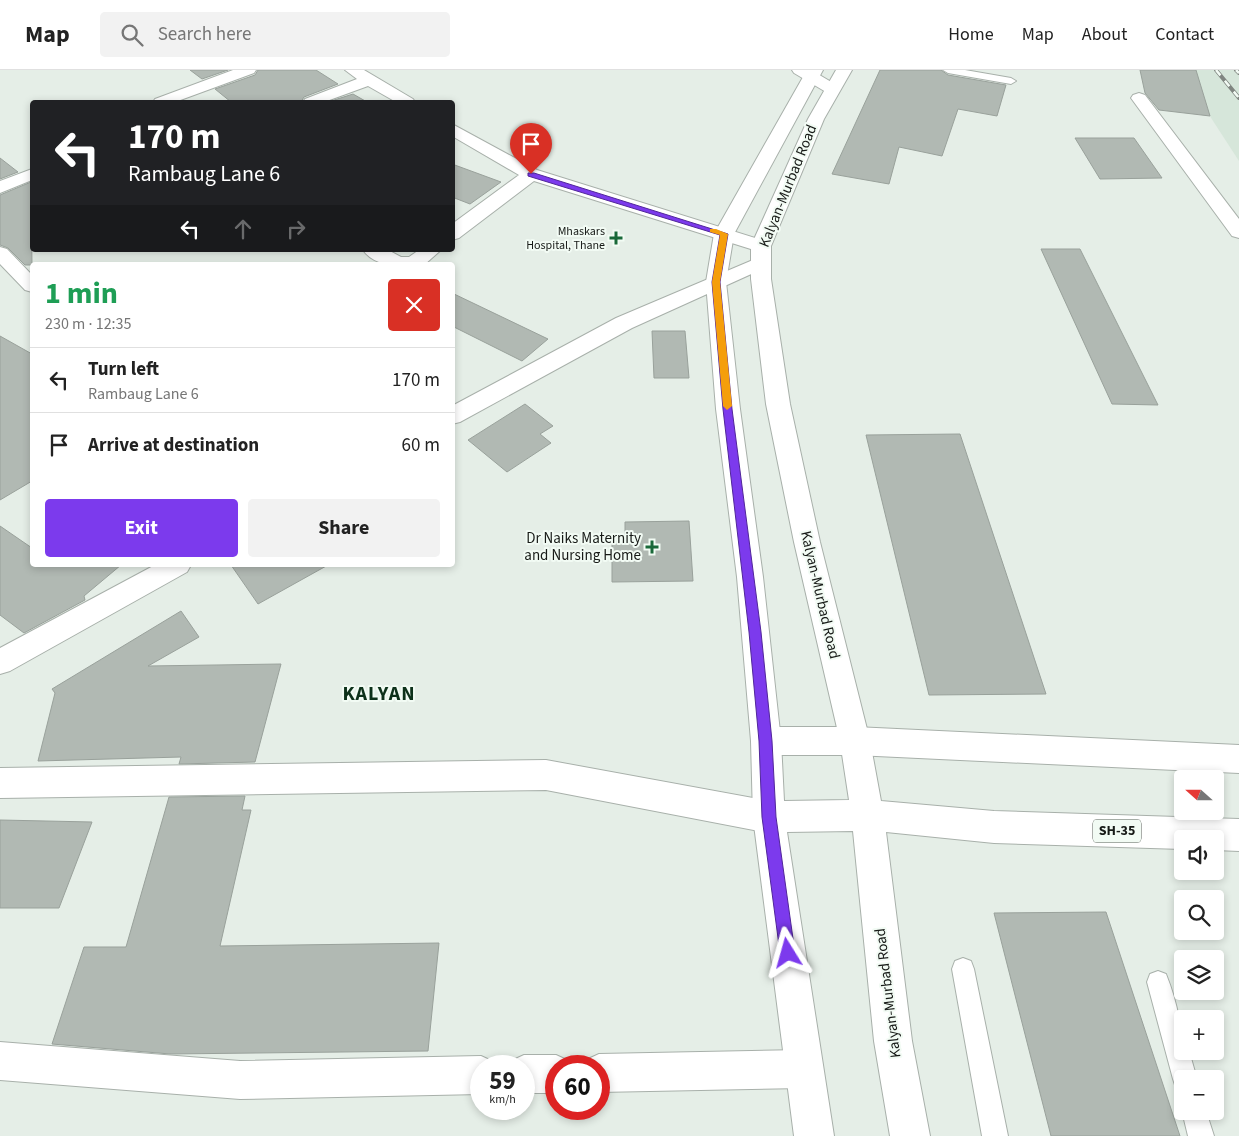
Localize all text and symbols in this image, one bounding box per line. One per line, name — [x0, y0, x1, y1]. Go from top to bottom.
search box — [100, 12, 450, 57]
text: Map — [25, 17, 70, 52]
icon: search — [118, 21, 146, 49]
text: Search here — [158, 21, 251, 48]
text: Home — [948, 22, 994, 47]
text: Map — [1022, 22, 1054, 47]
text: About — [1082, 22, 1127, 47]
text: Contact — [1155, 22, 1214, 47]
text: 170 m — [128, 112, 220, 162]
icon: left — [45, 120, 110, 185]
street label: Kalyan-Murbad Road — [754, 121, 822, 251]
pin — [510, 123, 552, 174]
icon: arrive — [517, 130, 545, 158]
text: Rambaug Lane 6 — [128, 158, 280, 190]
icon: left — [176, 215, 204, 243]
icon: ahead — [229, 215, 257, 243]
icon: right — [282, 215, 310, 243]
place label: Mhaskars Hospital, Thane — [526, 223, 605, 254]
marker: Mhaskars Hospital, Thane — [609, 231, 623, 245]
text: 1 min — [45, 272, 118, 315]
button: close — [388, 279, 440, 331]
text: 230 m · 12:35 — [45, 313, 132, 335]
text: Turn left — [88, 356, 159, 383]
icon: left — [45, 366, 73, 394]
text: 170 m — [392, 367, 440, 394]
text: Rambaug Lane 6 — [88, 383, 199, 405]
icon: arrive — [45, 431, 73, 459]
text: Arrive at destination — [88, 432, 259, 459]
text: 60 m — [402, 432, 440, 459]
button: Exit — [45, 499, 238, 557]
button: Share — [248, 499, 440, 557]
place label: Dr Naiks Maternity and Nursing Home — [524, 528, 641, 566]
street label: Kalyan-Murbad Road — [795, 529, 845, 661]
marker: Dr Naiks Maternity and Nursing Home — [645, 540, 659, 554]
district label: KALYAN — [342, 680, 416, 708]
north arrow — [1174, 770, 1224, 820]
map controls — [1174, 770, 1224, 1120]
road number: SH-35 — [1093, 819, 1141, 842]
button: sound — [1174, 830, 1224, 880]
button: search — [1174, 890, 1224, 940]
position arrow — [761, 926, 813, 978]
street label: Kalyan-Murbad Road — [870, 927, 906, 1059]
button: layers — [1174, 950, 1224, 1000]
button: + — [1174, 1010, 1224, 1060]
speed limit sign: 60 — [545, 1055, 610, 1120]
text: 59 — [489, 1063, 516, 1099]
button: − — [1174, 1070, 1224, 1120]
text: km/h — [489, 1091, 516, 1108]

